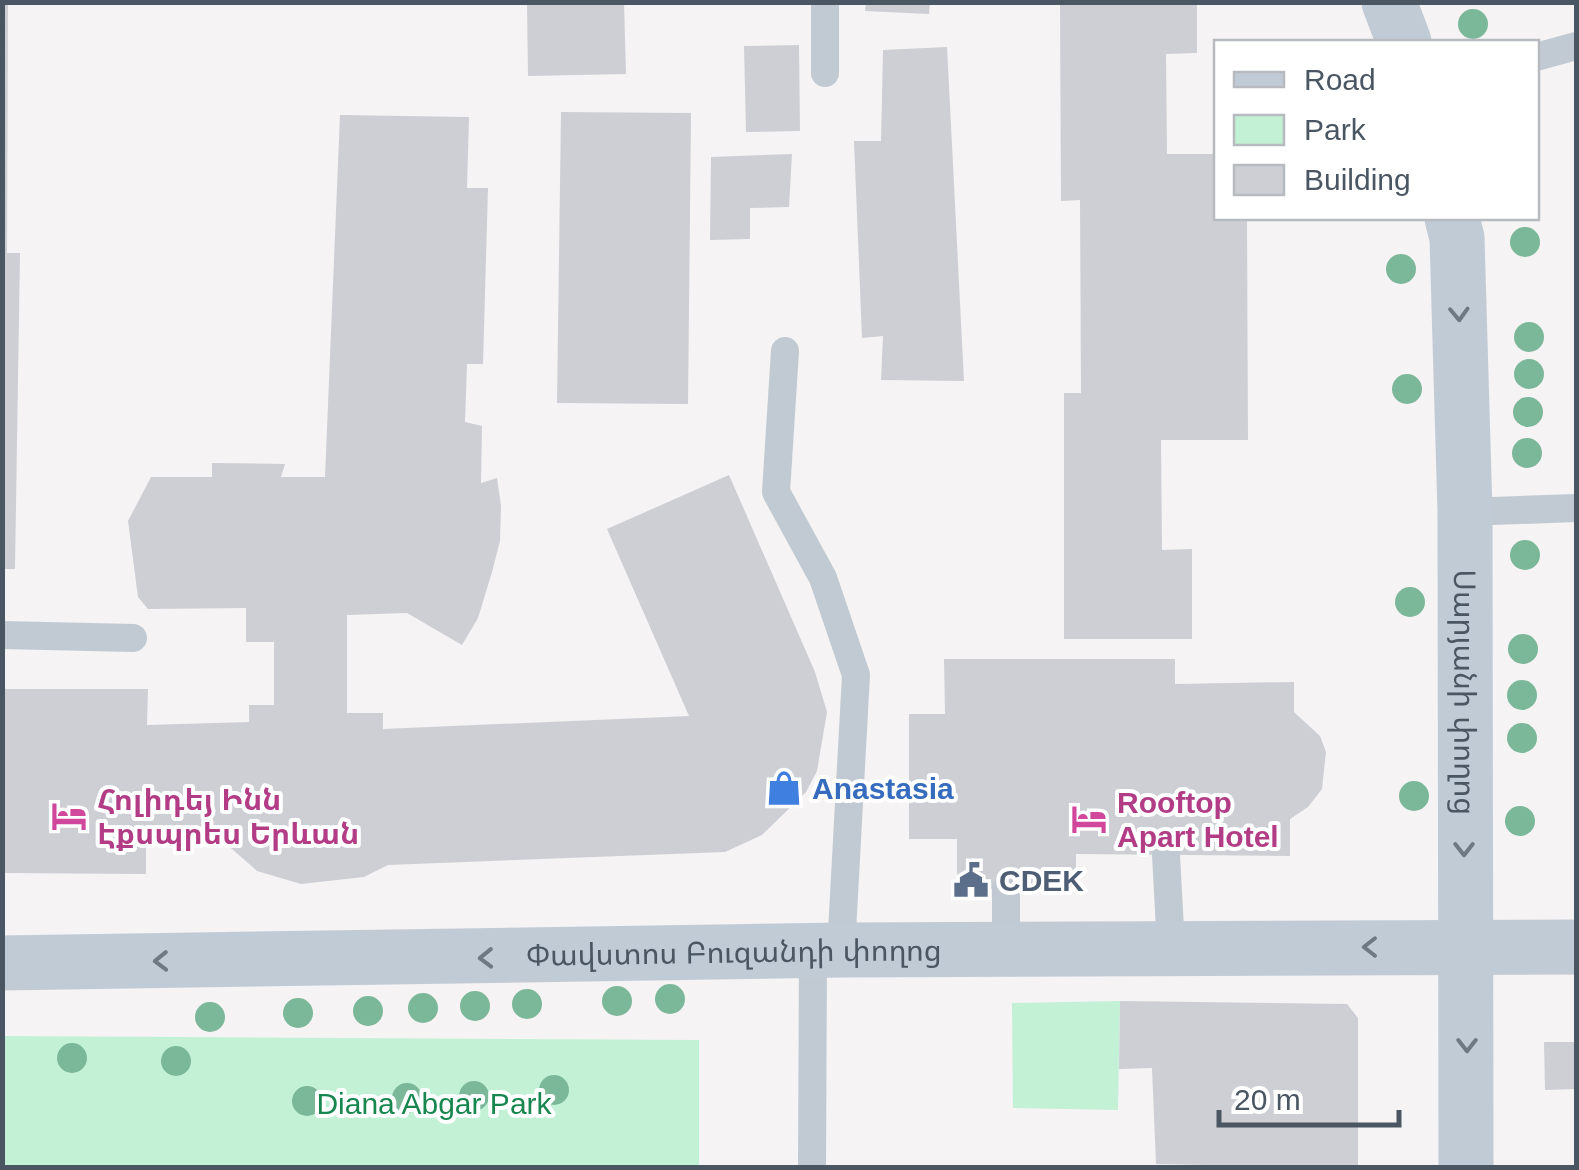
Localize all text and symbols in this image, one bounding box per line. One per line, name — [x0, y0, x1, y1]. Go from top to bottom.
legend — [1214, 40, 1539, 220]
text: Road — [1304, 63, 1376, 96]
text: Park — [1304, 113, 1367, 146]
text: Building — [1304, 163, 1411, 196]
one-way arrow — [1448, 307, 1469, 323]
street label: Սարյանի փողոց — [1448, 569, 1482, 815]
shop icon: Anastasia — [765, 769, 803, 807]
place label: Anastasia — [812, 772, 954, 805]
place label: Հոլիդեյ Ինն Էքսպրես Երևան — [97, 783, 359, 851]
place label: Rooftop Apart Hotel — [1117, 786, 1279, 853]
hotel icon: Հոլիդեյ Ինն Էքսպրես Երևան — [50, 797, 88, 835]
hotel icon: Rooftop Apart Hotel — [1070, 800, 1108, 838]
one-way arrow — [1453, 842, 1474, 858]
public building icon: CDEK — [952, 861, 990, 899]
place label: CDEK — [999, 864, 1084, 897]
street label: Փավստոս Բուզանդի փողոց — [526, 933, 942, 972]
one-way arrow — [1362, 936, 1378, 957]
one-way arrow — [477, 947, 493, 968]
one-way arrow — [152, 950, 168, 972]
one-way arrow — [1456, 1038, 1478, 1053]
scale bar — [1219, 1065, 1399, 1127]
text: 20 m — [1234, 1083, 1301, 1116]
park label: Diana Abgar Park — [316, 1087, 553, 1120]

